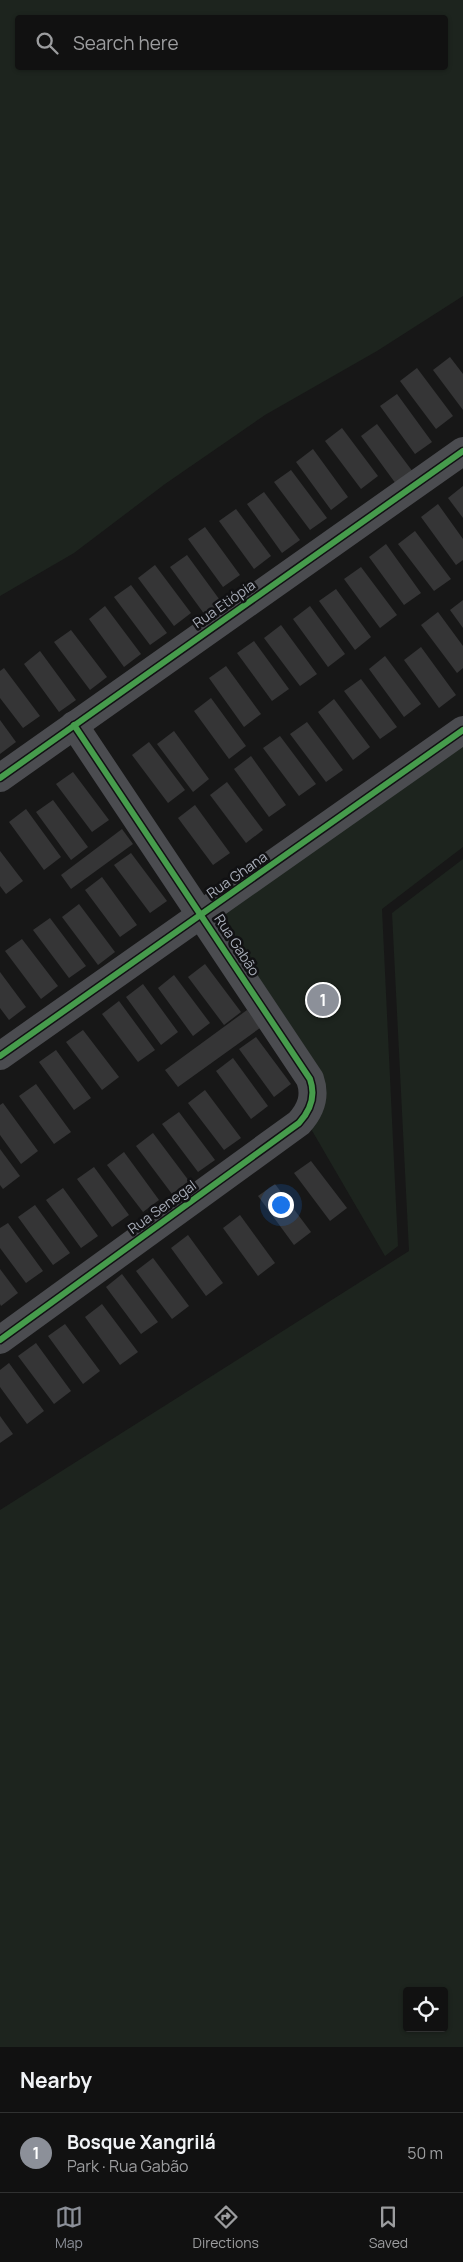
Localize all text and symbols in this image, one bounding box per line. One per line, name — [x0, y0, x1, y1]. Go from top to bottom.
search box — [15, 15, 448, 70]
icon: search — [33, 29, 61, 57]
text: Search here — [73, 30, 179, 56]
street label: Rua Etiópia — [189, 575, 259, 632]
street label: Rua Ghana — [203, 847, 271, 902]
street label: Rua Gabão — [210, 910, 264, 979]
pin: 1 — [307, 981, 339, 1019]
street label: Rua Senegal — [124, 1175, 200, 1238]
your location — [268, 1192, 294, 1218]
map controls — [403, 1987, 448, 2032]
button: locate — [403, 1987, 448, 2032]
text: Nearby — [20, 2066, 92, 2094]
text: Bosque Xangrilá — [67, 2129, 216, 2155]
text: 1 — [32, 2142, 40, 2164]
text: 50 m — [407, 2142, 443, 2164]
text: Park · Rua Gabão — [67, 2155, 189, 2177]
tab: Map — [55, 2203, 83, 2252]
tab: Directions — [193, 2203, 259, 2252]
tab: Saved — [369, 2203, 408, 2252]

